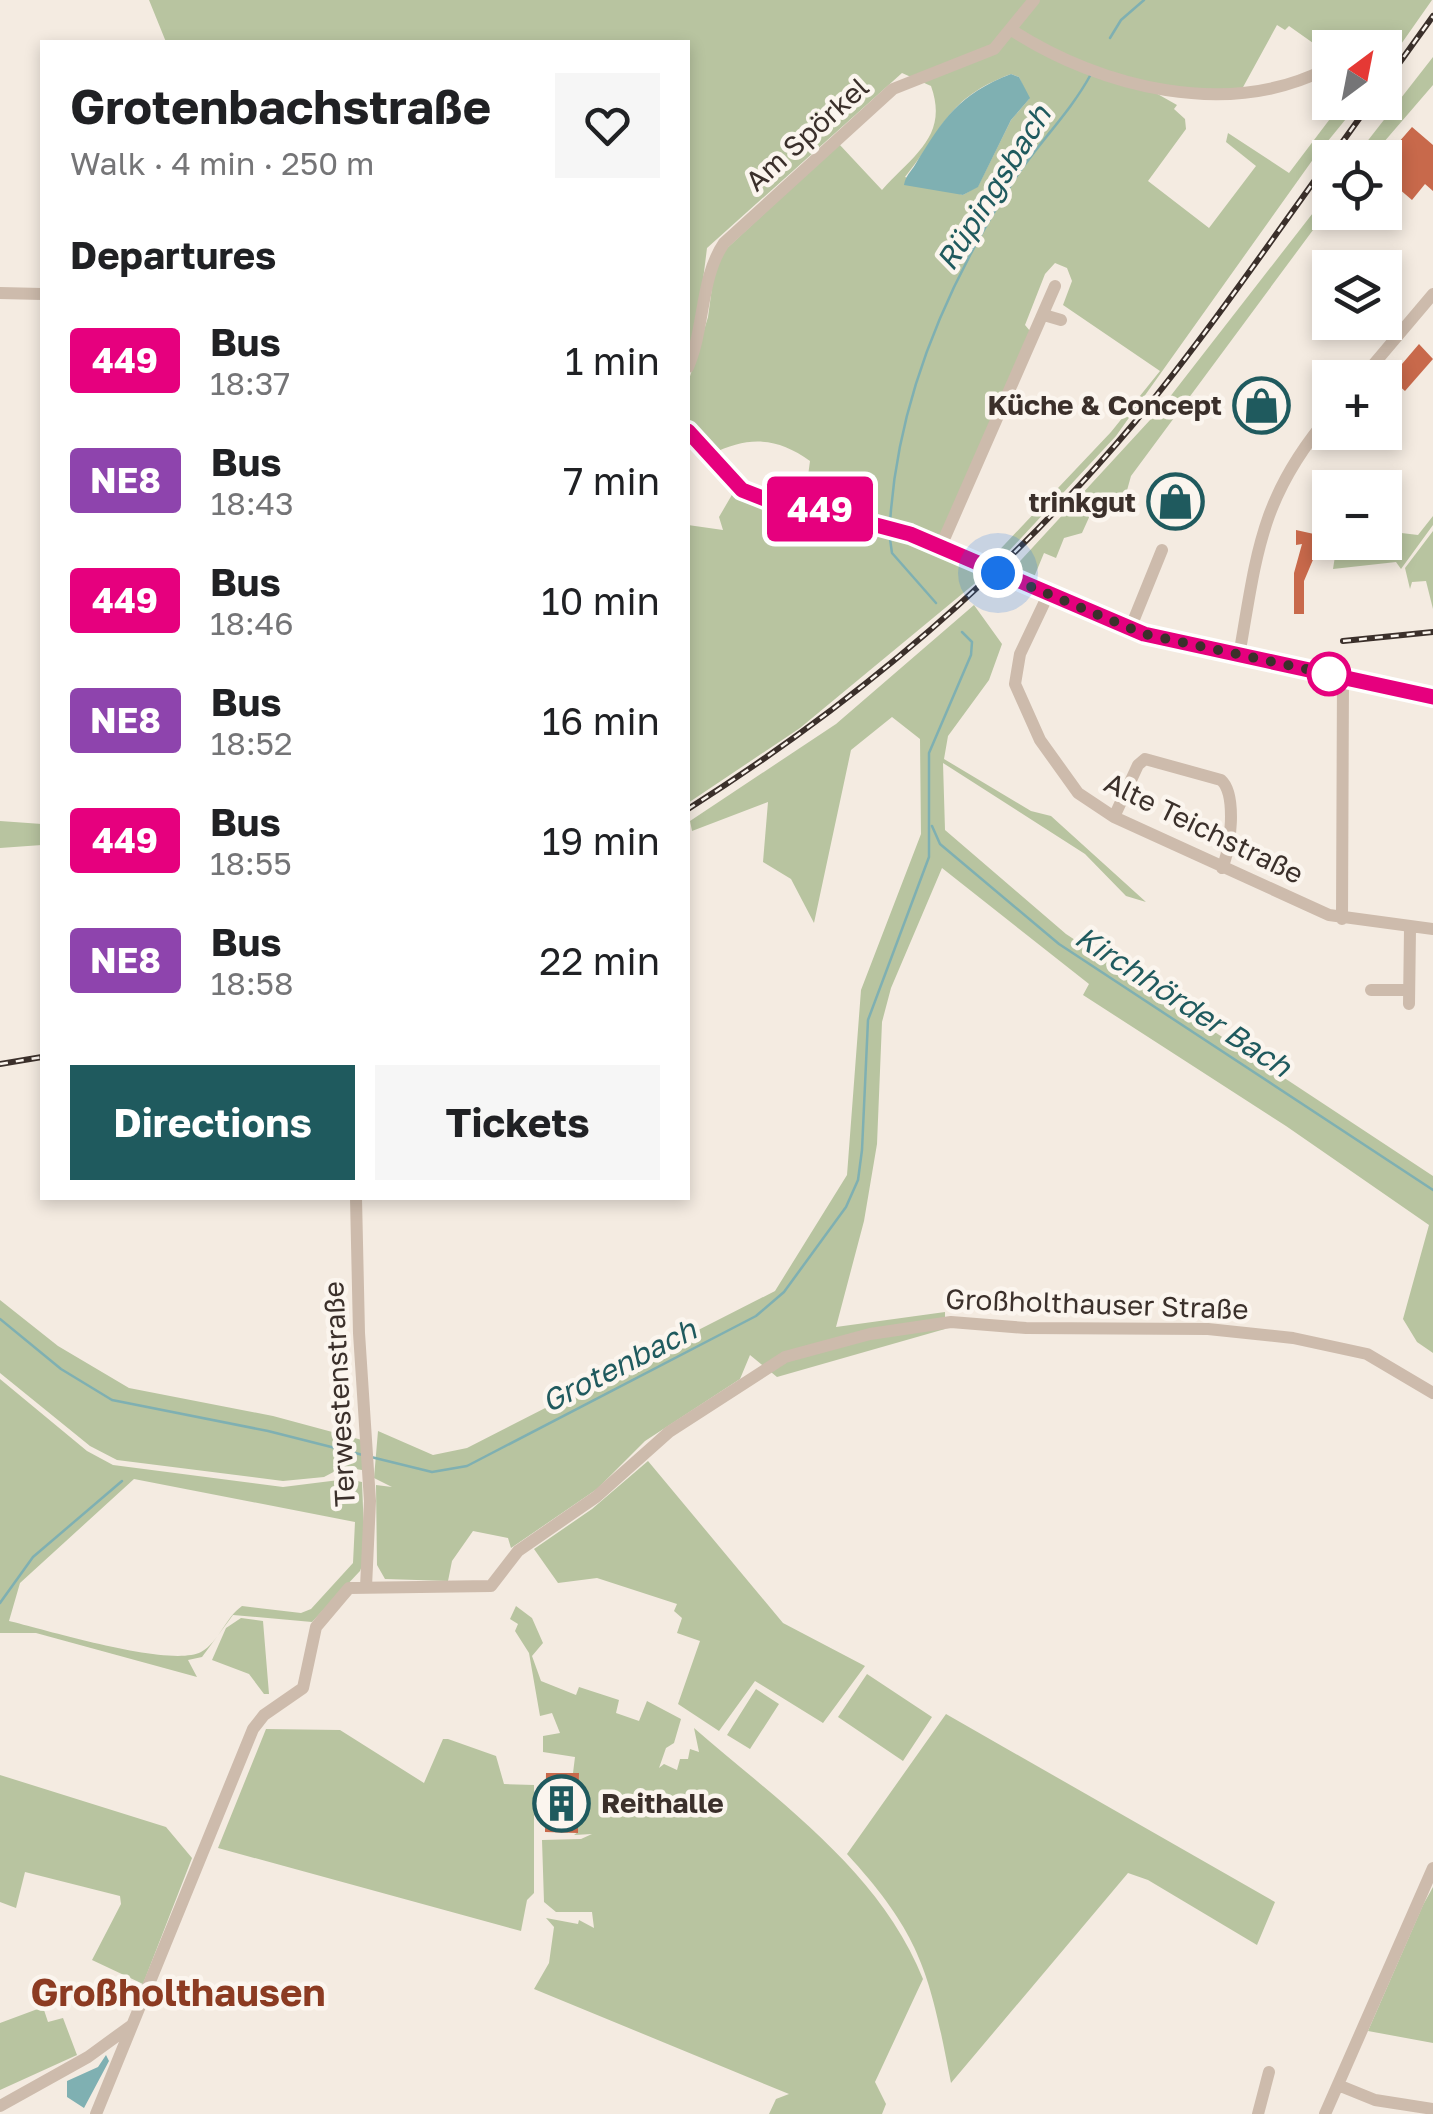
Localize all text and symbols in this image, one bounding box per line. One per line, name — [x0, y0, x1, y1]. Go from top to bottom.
north arrow — [1312, 30, 1402, 120]
map controls — [1312, 30, 1402, 560]
street label: Am Spörkel — [738, 70, 875, 197]
button: heart — [555, 73, 660, 178]
text: Grotenbachstraße — [70, 77, 491, 135]
water label: Rüpingsbach — [928, 97, 1059, 276]
button: locate — [1312, 140, 1402, 230]
text: Walk · 4 min · 250 m — [70, 144, 374, 182]
text: Departures — [70, 232, 276, 277]
button: layers — [1312, 250, 1402, 340]
text: Bus — [210, 319, 281, 364]
text: 1 min — [565, 338, 660, 383]
text: 449 — [92, 339, 158, 381]
button: + — [1312, 360, 1402, 450]
text: 18:37 — [210, 364, 290, 402]
shop icon: Küche & Concept — [1231, 375, 1291, 435]
place label: Küche & Concept — [988, 388, 1222, 421]
text: Bus — [211, 439, 282, 484]
text: 7 min — [563, 458, 660, 503]
text: NE8 — [90, 459, 161, 501]
button: − — [1312, 470, 1402, 560]
shop icon: trinkgut — [1145, 472, 1205, 532]
line badge: 449 — [762, 476, 878, 542]
text: 18:43 — [211, 484, 294, 522]
place label: trinkgut — [1029, 485, 1136, 518]
text: 449 — [787, 488, 853, 530]
your location — [973, 548, 1023, 598]
text: Bus — [210, 559, 281, 604]
text: 10 min — [541, 578, 660, 623]
text: 449 — [92, 579, 158, 621]
text: 18:46 — [210, 604, 294, 642]
unlabelled marker — [1308, 653, 1350, 695]
text: Bus — [211, 679, 282, 724]
text: 16 min — [542, 698, 660, 743]
text: NE8 — [90, 699, 161, 741]
text: 18:52 — [211, 724, 293, 762]
street label: Alte Teichstraße — [1099, 765, 1309, 890]
text: Bus — [210, 799, 281, 844]
text: 19 min — [542, 818, 660, 863]
text: 449 — [92, 819, 158, 861]
text: 18:55 — [210, 844, 292, 882]
water label: Kirchhörder Bach — [1069, 918, 1299, 1085]
text: Bus — [211, 919, 282, 964]
text: 22 min — [539, 938, 660, 983]
text: NE8 — [90, 939, 161, 981]
text: 18:58 — [211, 964, 294, 1002]
button: Directions — [70, 1065, 355, 1180]
button: Tickets — [375, 1065, 660, 1180]
street label: Terwestenstraße — [316, 1280, 361, 1508]
street label: Großholthauser Straße — [945, 1282, 1249, 1325]
water label: Grotenbach — [535, 1310, 703, 1419]
building icon: Reithalle — [532, 1773, 592, 1833]
place label: Reithalle — [601, 1786, 724, 1819]
district label: Großholthausen — [31, 1969, 325, 2014]

